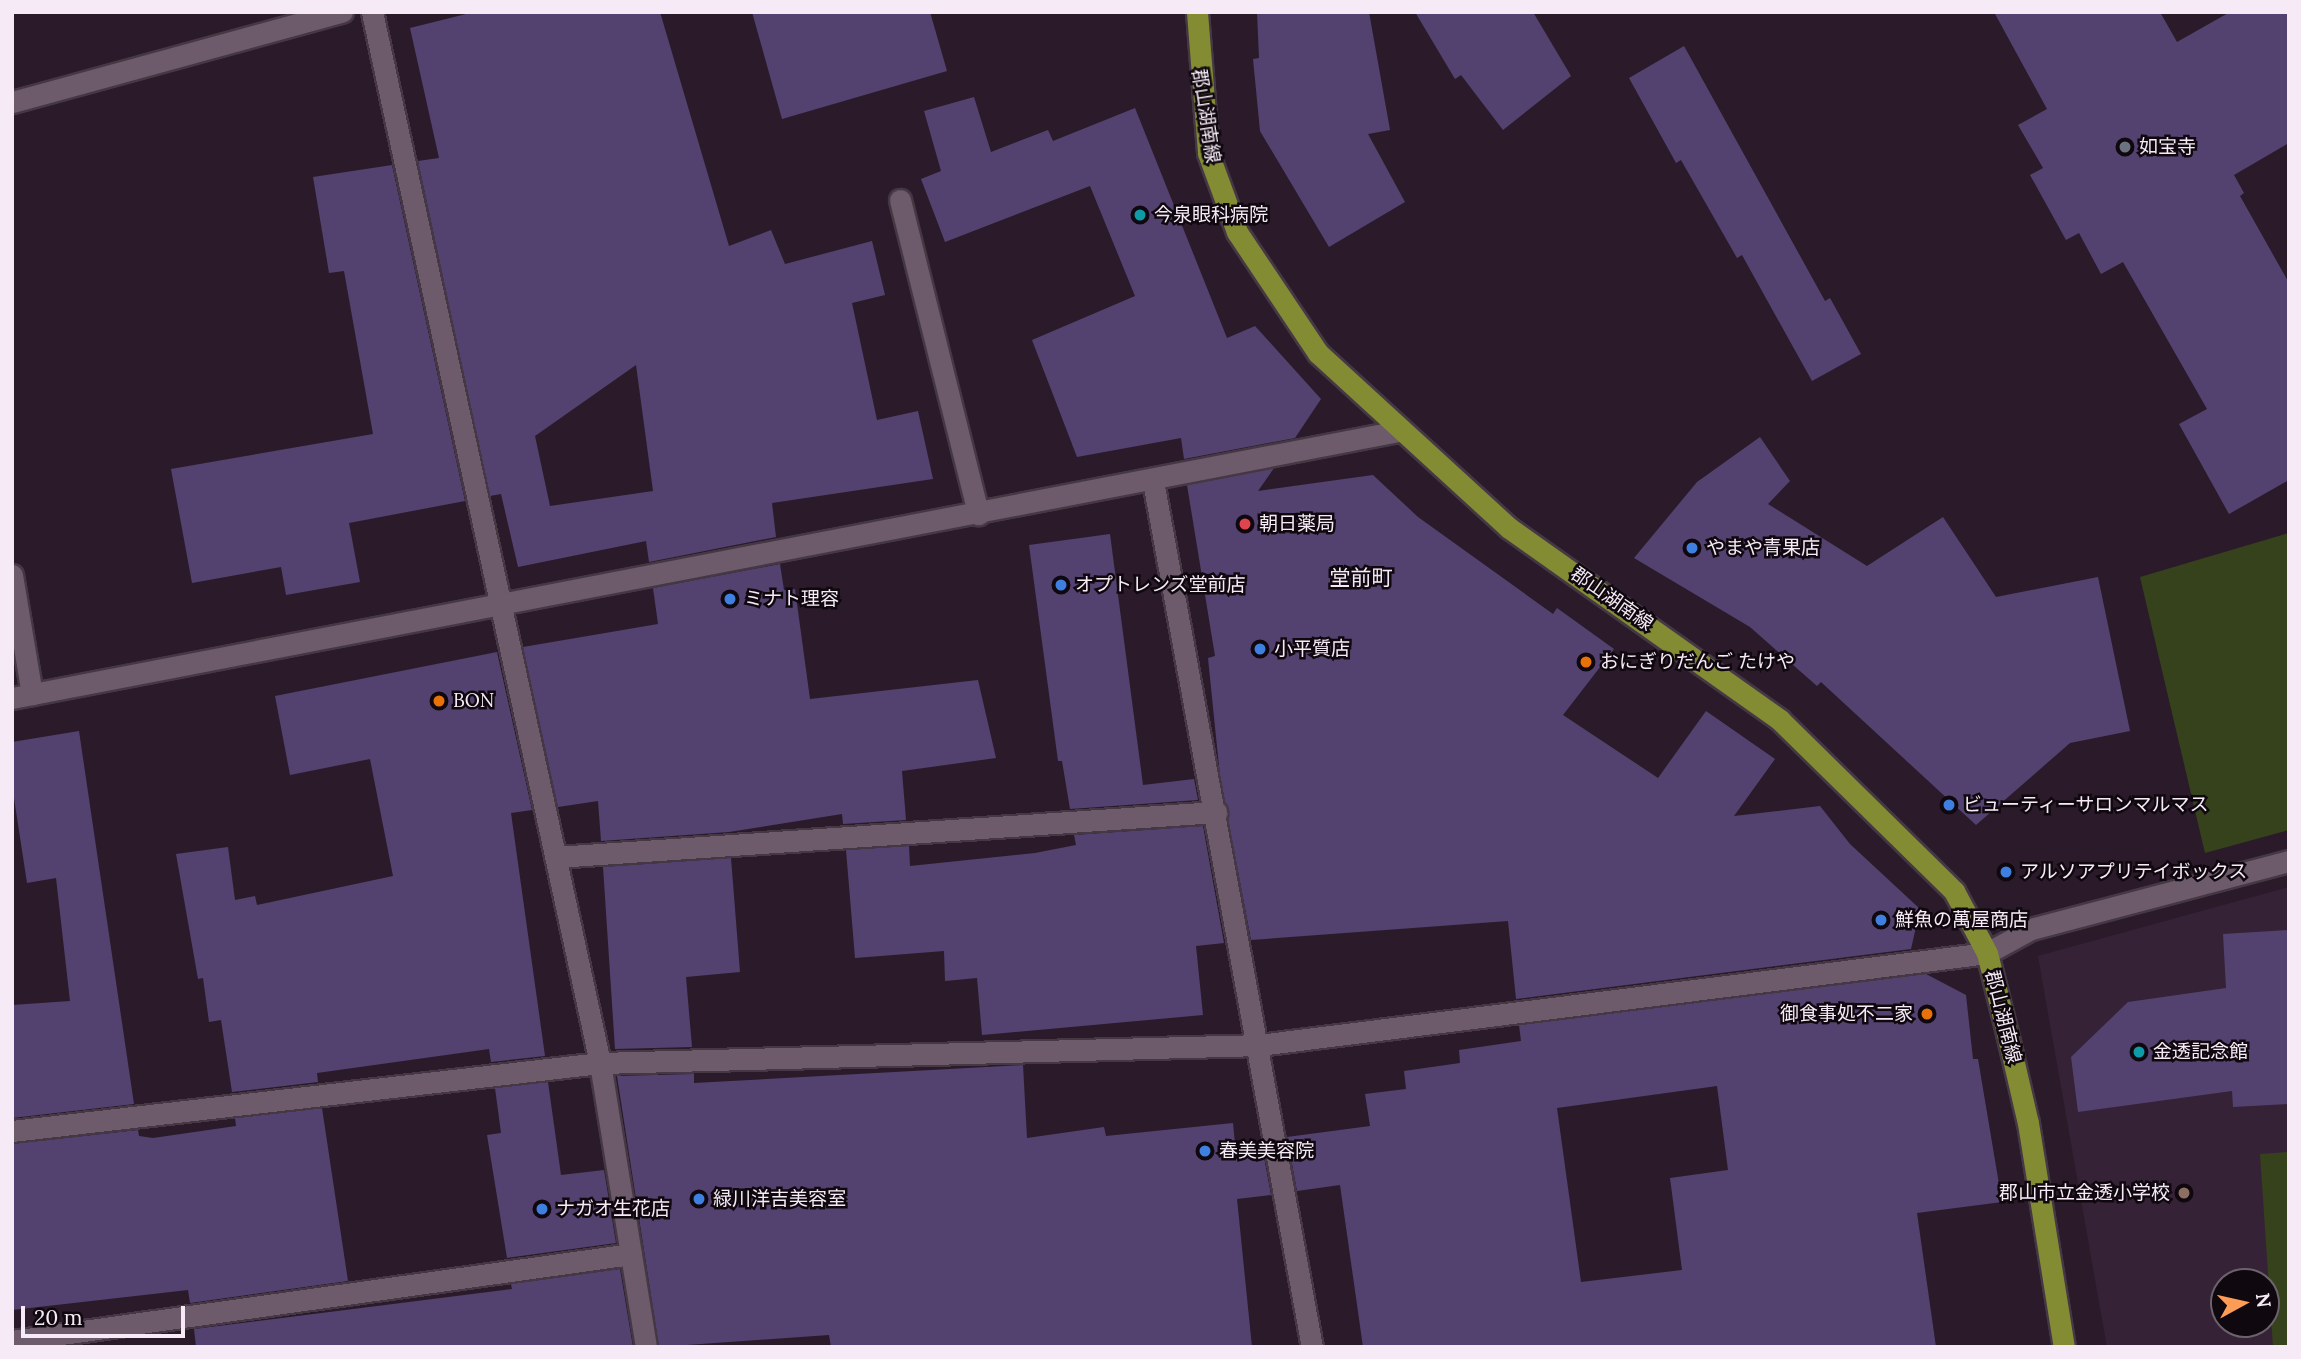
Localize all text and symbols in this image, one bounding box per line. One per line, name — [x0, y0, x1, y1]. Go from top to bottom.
street label: 郡山湖南線 — [1187, 67, 1225, 165]
place label: 如宝寺 — [2139, 136, 2196, 158]
marker: 如宝寺 — [2117, 139, 2133, 155]
place label: 今泉眼科病院 — [1154, 204, 1268, 226]
marker: 今泉眼科病院 — [1132, 207, 1148, 223]
place label: 朝日薬局 — [1259, 513, 1335, 535]
marker: 朝日薬局 — [1237, 516, 1253, 532]
place label: やまや青果店 — [1706, 537, 1820, 559]
marker: やまや青果店 — [1684, 540, 1700, 556]
street label: 郡山湖南線 — [1567, 562, 1657, 636]
district label: 堂前町 — [1330, 565, 1392, 591]
place label: オプトレンズ堂前店 — [1075, 574, 1246, 596]
marker: オプトレンズ堂前店 — [1053, 577, 1069, 593]
place label: ミナト理容 — [744, 588, 839, 610]
marker: ミナト理容 — [722, 591, 738, 607]
place label: 小平質店 — [1274, 638, 1350, 660]
marker: 小平質店 — [1252, 641, 1268, 657]
place label: おにぎりだんご たけや — [1600, 651, 1795, 673]
marker: おにぎりだんご たけや — [1578, 654, 1594, 670]
place label: BON — [453, 690, 494, 712]
marker: BON — [431, 693, 447, 709]
place label: ビューティーサロンマルマス — [1963, 794, 2210, 816]
marker: ビューティーサロンマルマス — [1941, 797, 1957, 813]
place label: アルソアプリテイボックス — [2020, 861, 2248, 883]
marker: アルソアプリテイボックス — [1998, 864, 2014, 880]
place label: 鮮魚の萬屋商店 — [1895, 909, 2028, 931]
marker: 鮮魚の萬屋商店 — [1873, 912, 1889, 928]
street label: 郡山湖南線 — [1980, 968, 2026, 1066]
place label: 御食事処不二家 — [1780, 1003, 1913, 1025]
marker: 御食事処不二家 — [1919, 1006, 1935, 1022]
place label: 金透記念館 — [2153, 1041, 2248, 1063]
marker: 金透記念館 — [2131, 1044, 2147, 1060]
place label: 春美美容院 — [1219, 1140, 1314, 1162]
marker: 春美美容院 — [1197, 1143, 1213, 1159]
place label: 郡山市立金透小学校 — [1999, 1182, 2170, 1204]
marker: 郡山市立金透小学校 — [2176, 1185, 2192, 1201]
place label: 緑川洋吉美容室 — [713, 1188, 846, 1210]
marker: 緑川洋吉美容室 — [691, 1191, 707, 1207]
place label: ナガオ生花店 — [556, 1198, 670, 1220]
marker: ナガオ生花店 — [534, 1201, 550, 1217]
north arrow — [2210, 1268, 2280, 1338]
text: N — [2251, 1291, 2277, 1309]
scale bar — [24, 1292, 189, 1336]
text: 20 m — [34, 1304, 83, 1331]

